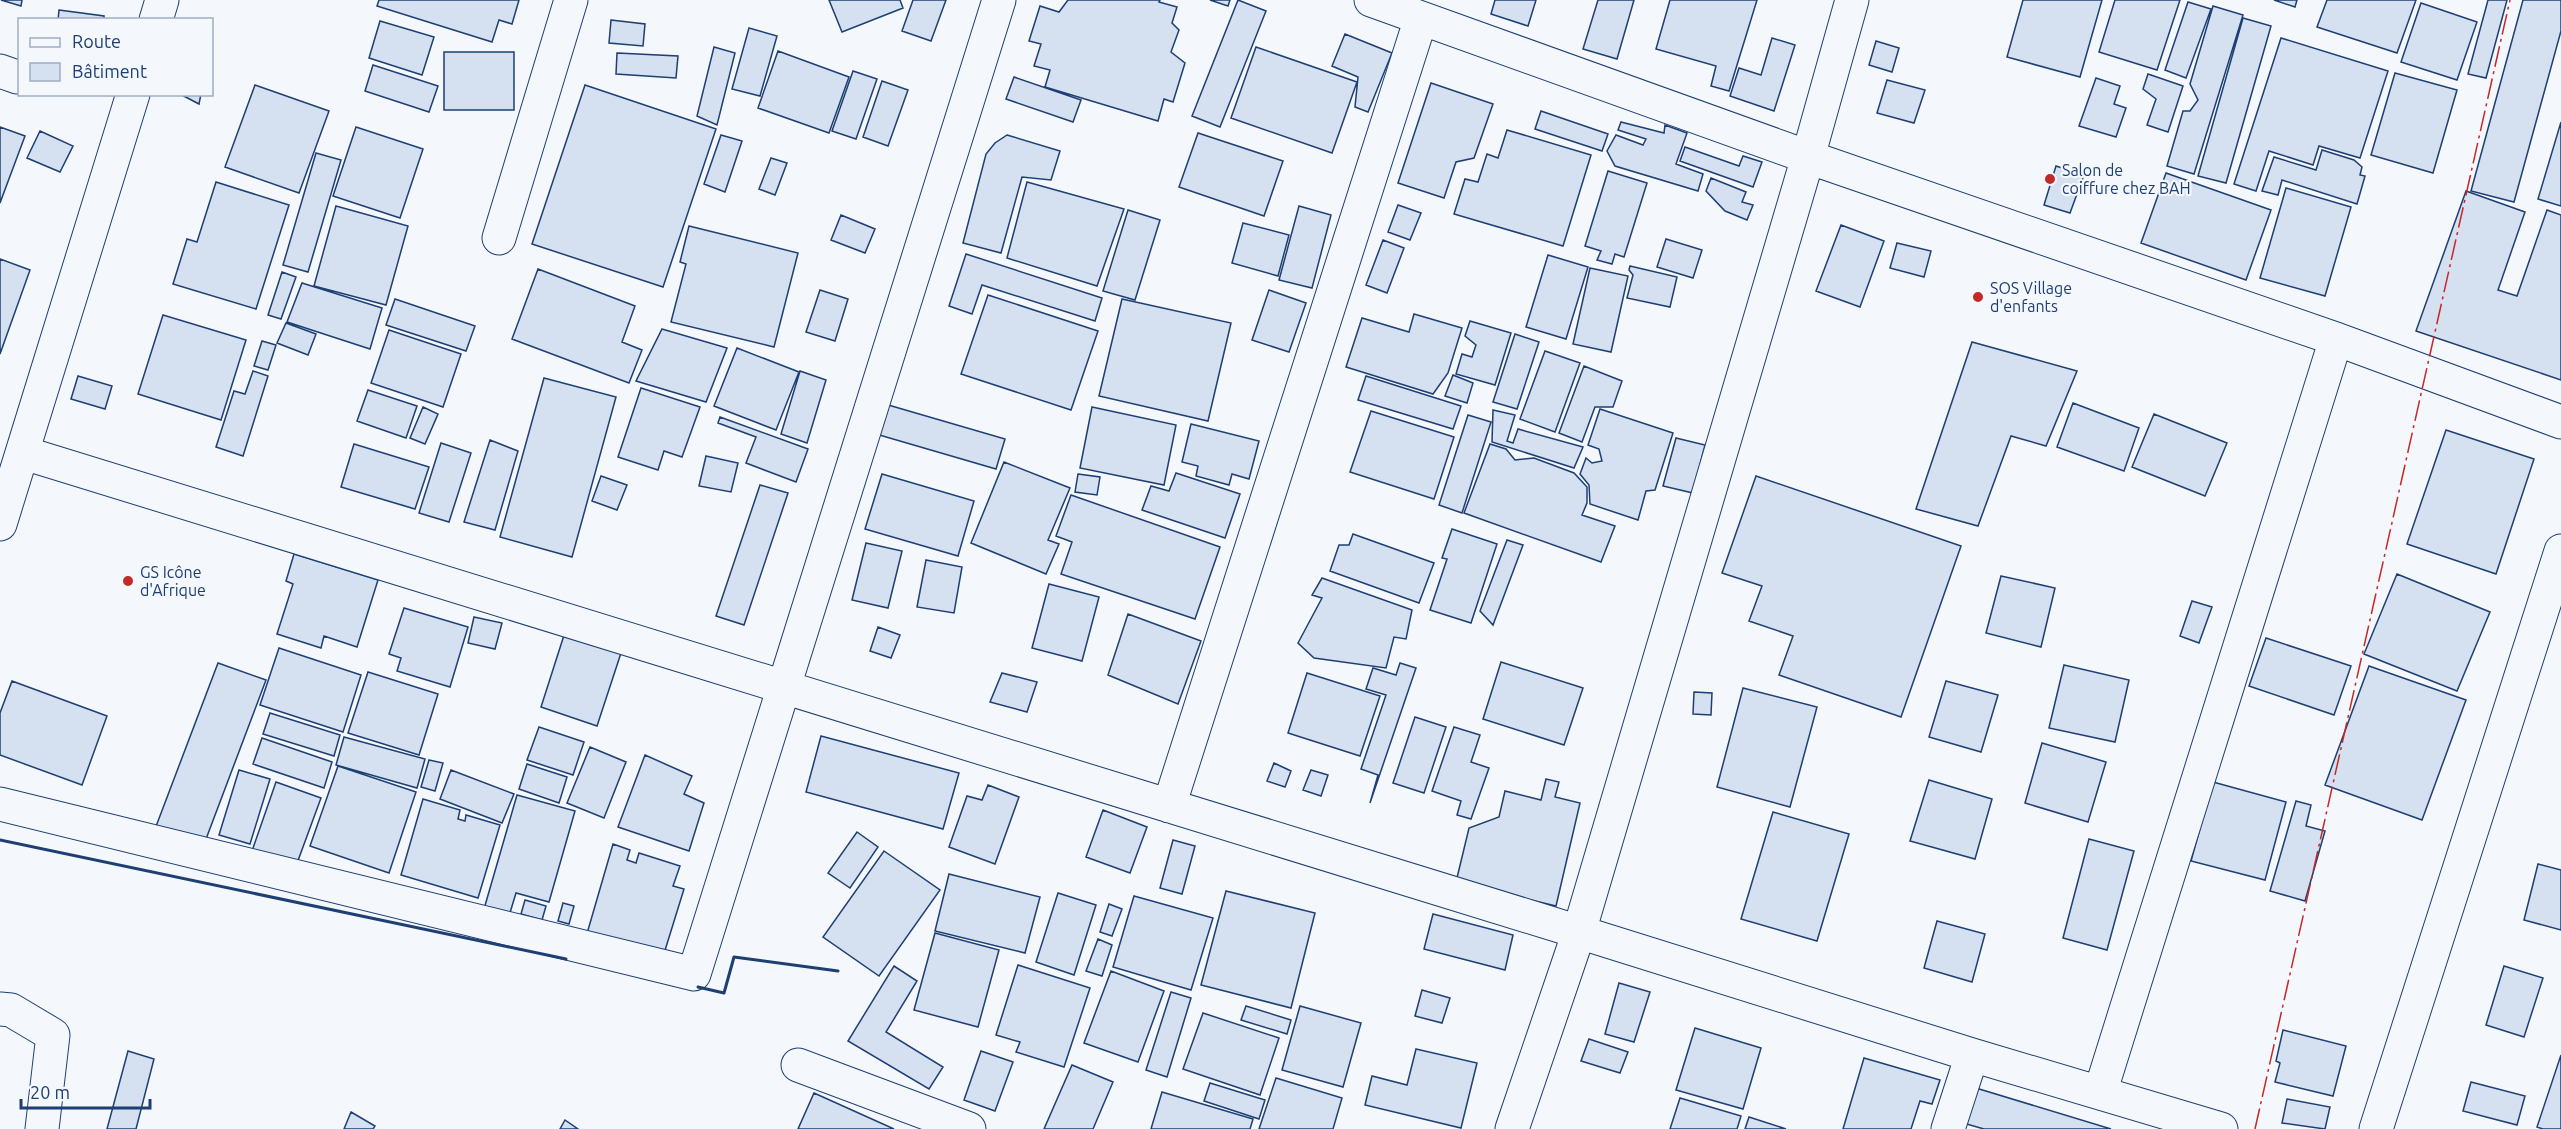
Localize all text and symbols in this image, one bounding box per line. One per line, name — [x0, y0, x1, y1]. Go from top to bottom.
legend — [18, 18, 213, 96]
text: Route — [72, 31, 121, 51]
text: Bâtiment — [72, 61, 147, 81]
place label: Salon de coiffure chez BAH — [2062, 161, 2191, 197]
marker: Salon de coiffure chez BAH — [2043, 172, 2057, 186]
place label: SOS Village d'enfants — [1990, 279, 2072, 315]
marker: SOS Village d'enfants — [1971, 290, 1985, 304]
place label: GS Icône d'Afrique — [140, 563, 206, 599]
marker: GS Icône d'Afrique — [121, 574, 135, 588]
scale bar — [21, 1072, 150, 1110]
text: 20 m — [30, 1082, 70, 1102]

